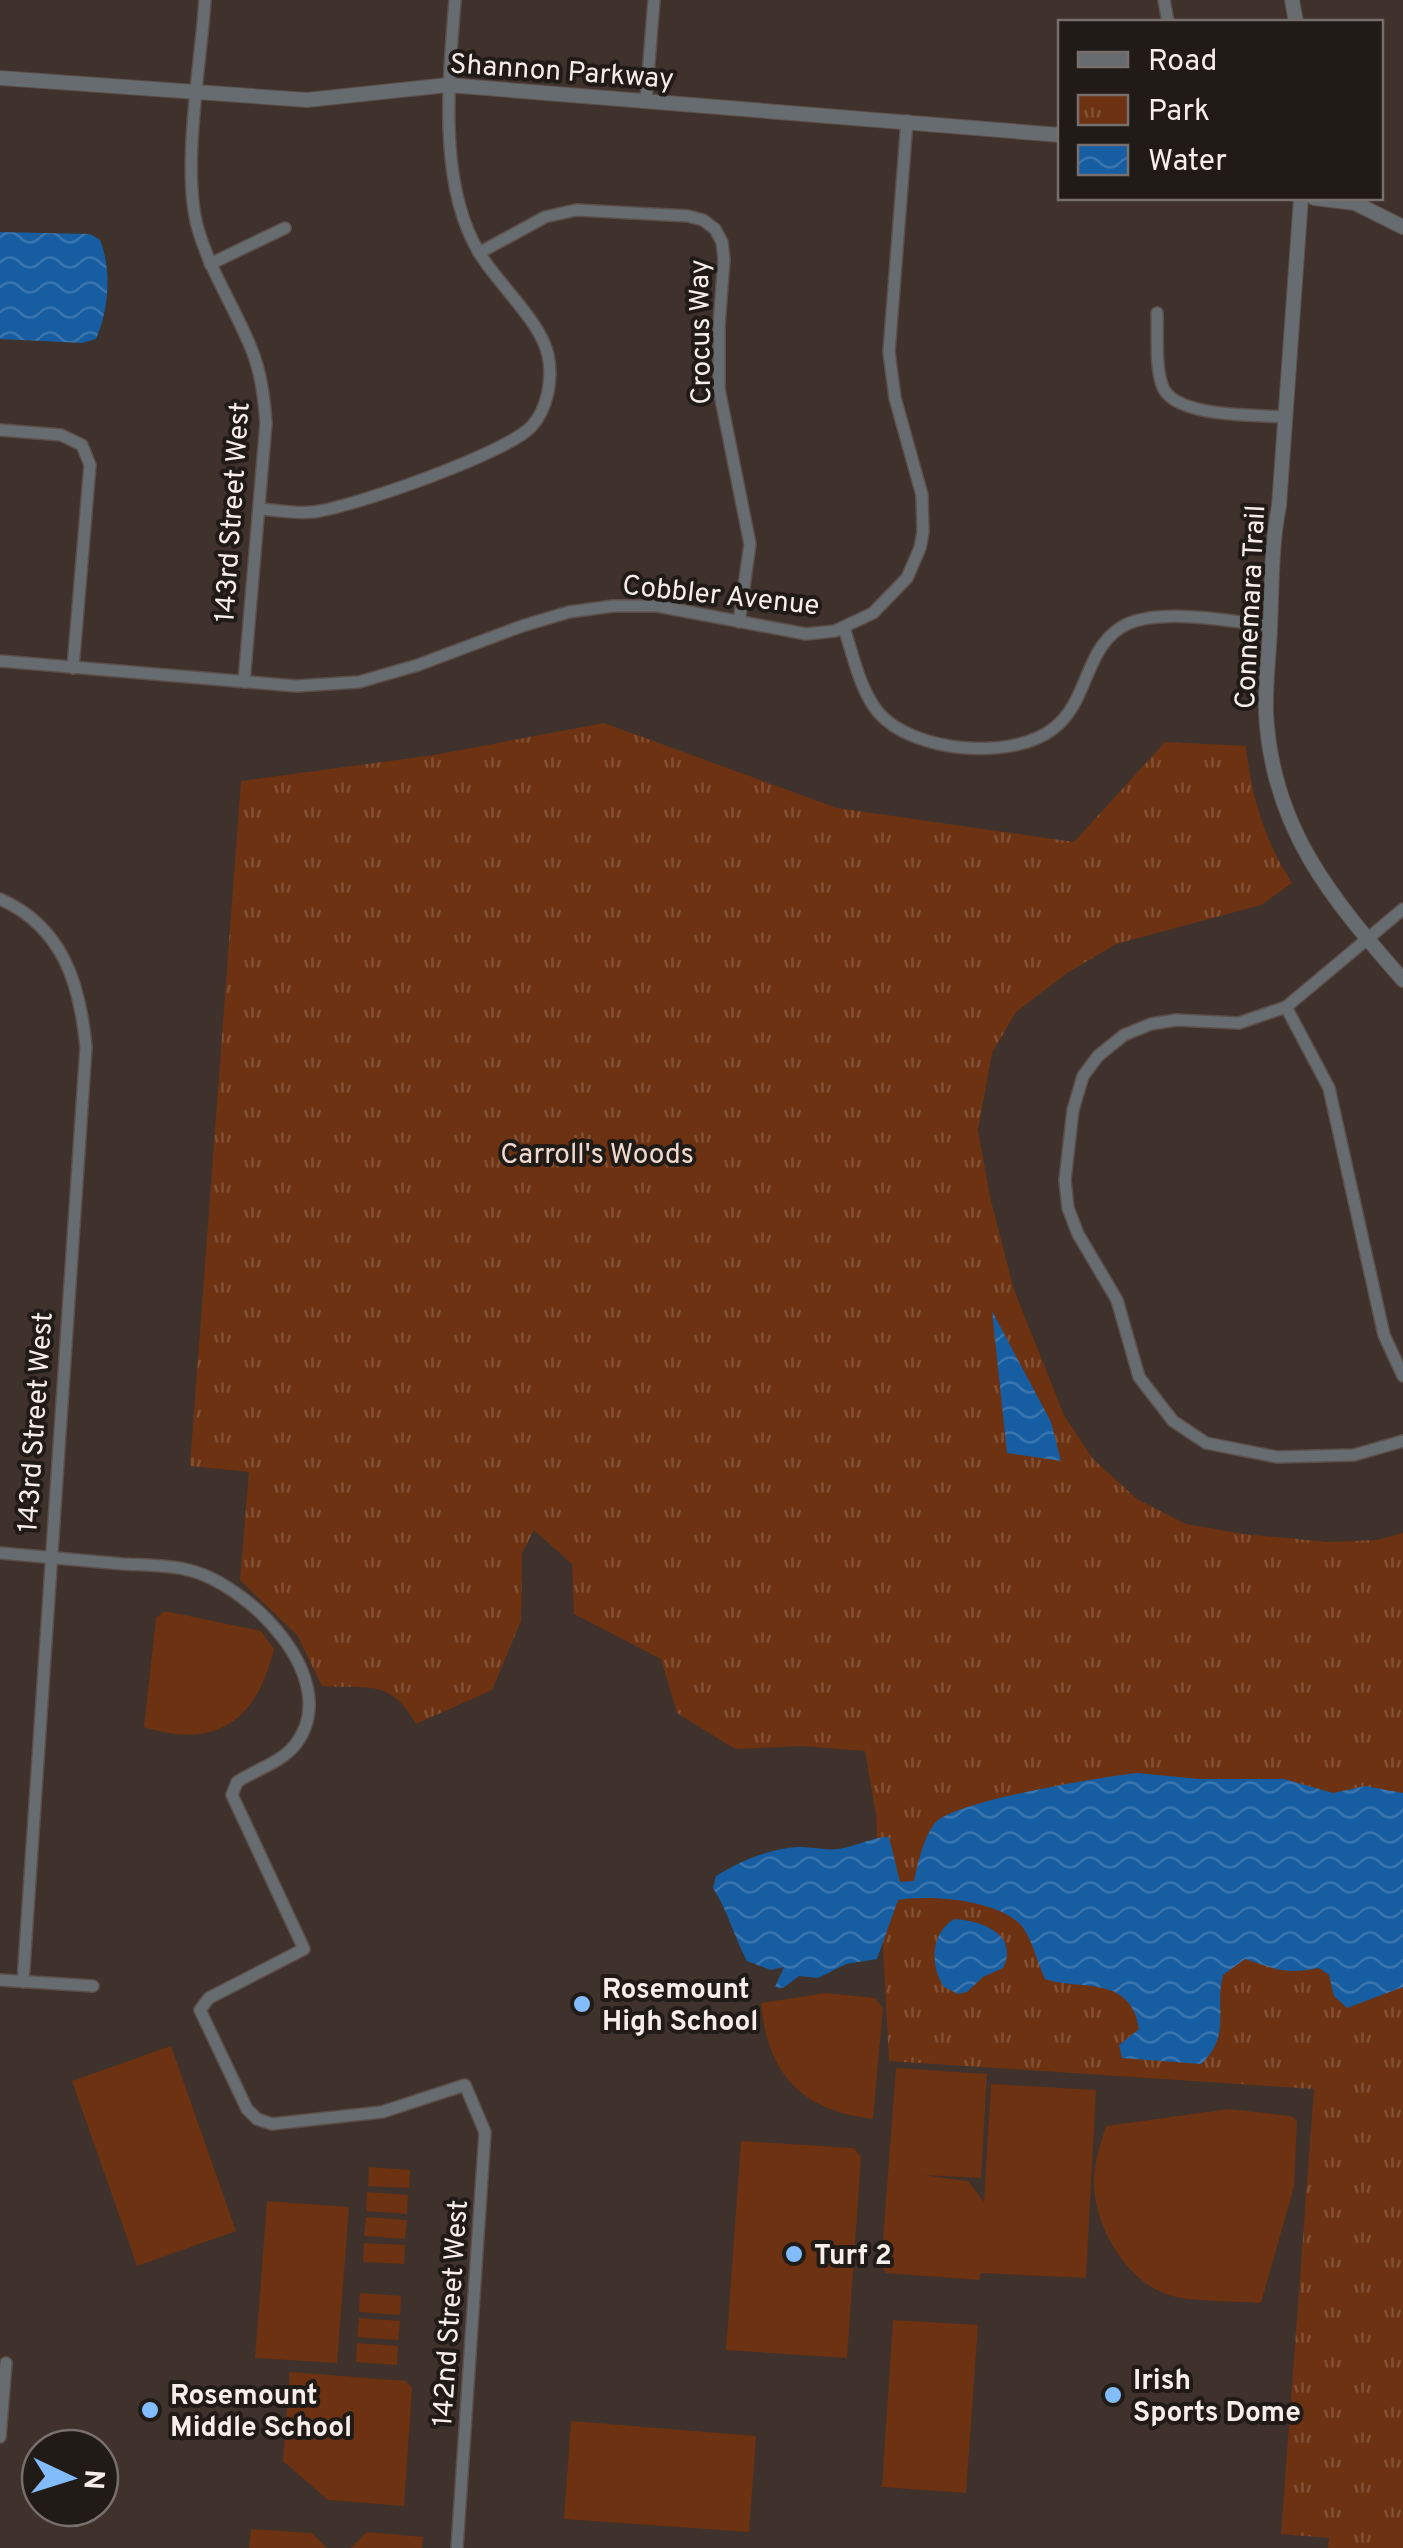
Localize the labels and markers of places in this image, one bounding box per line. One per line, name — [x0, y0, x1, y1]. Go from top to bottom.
place label: Rosemount High School — [602, 1973, 758, 2041]
marker: Rosemount High School — [571, 1993, 593, 2015]
place label: Turf 2 — [814, 2239, 892, 2275]
marker: Turf 2 — [783, 2243, 805, 2265]
place label: Irish Sports Dome — [1133, 2364, 1301, 2432]
place label: Rosemount Middle School — [170, 2379, 352, 2447]
marker: Irish Sports Dome — [1102, 2384, 1124, 2406]
marker: Rosemount Middle School — [139, 2399, 161, 2421]

